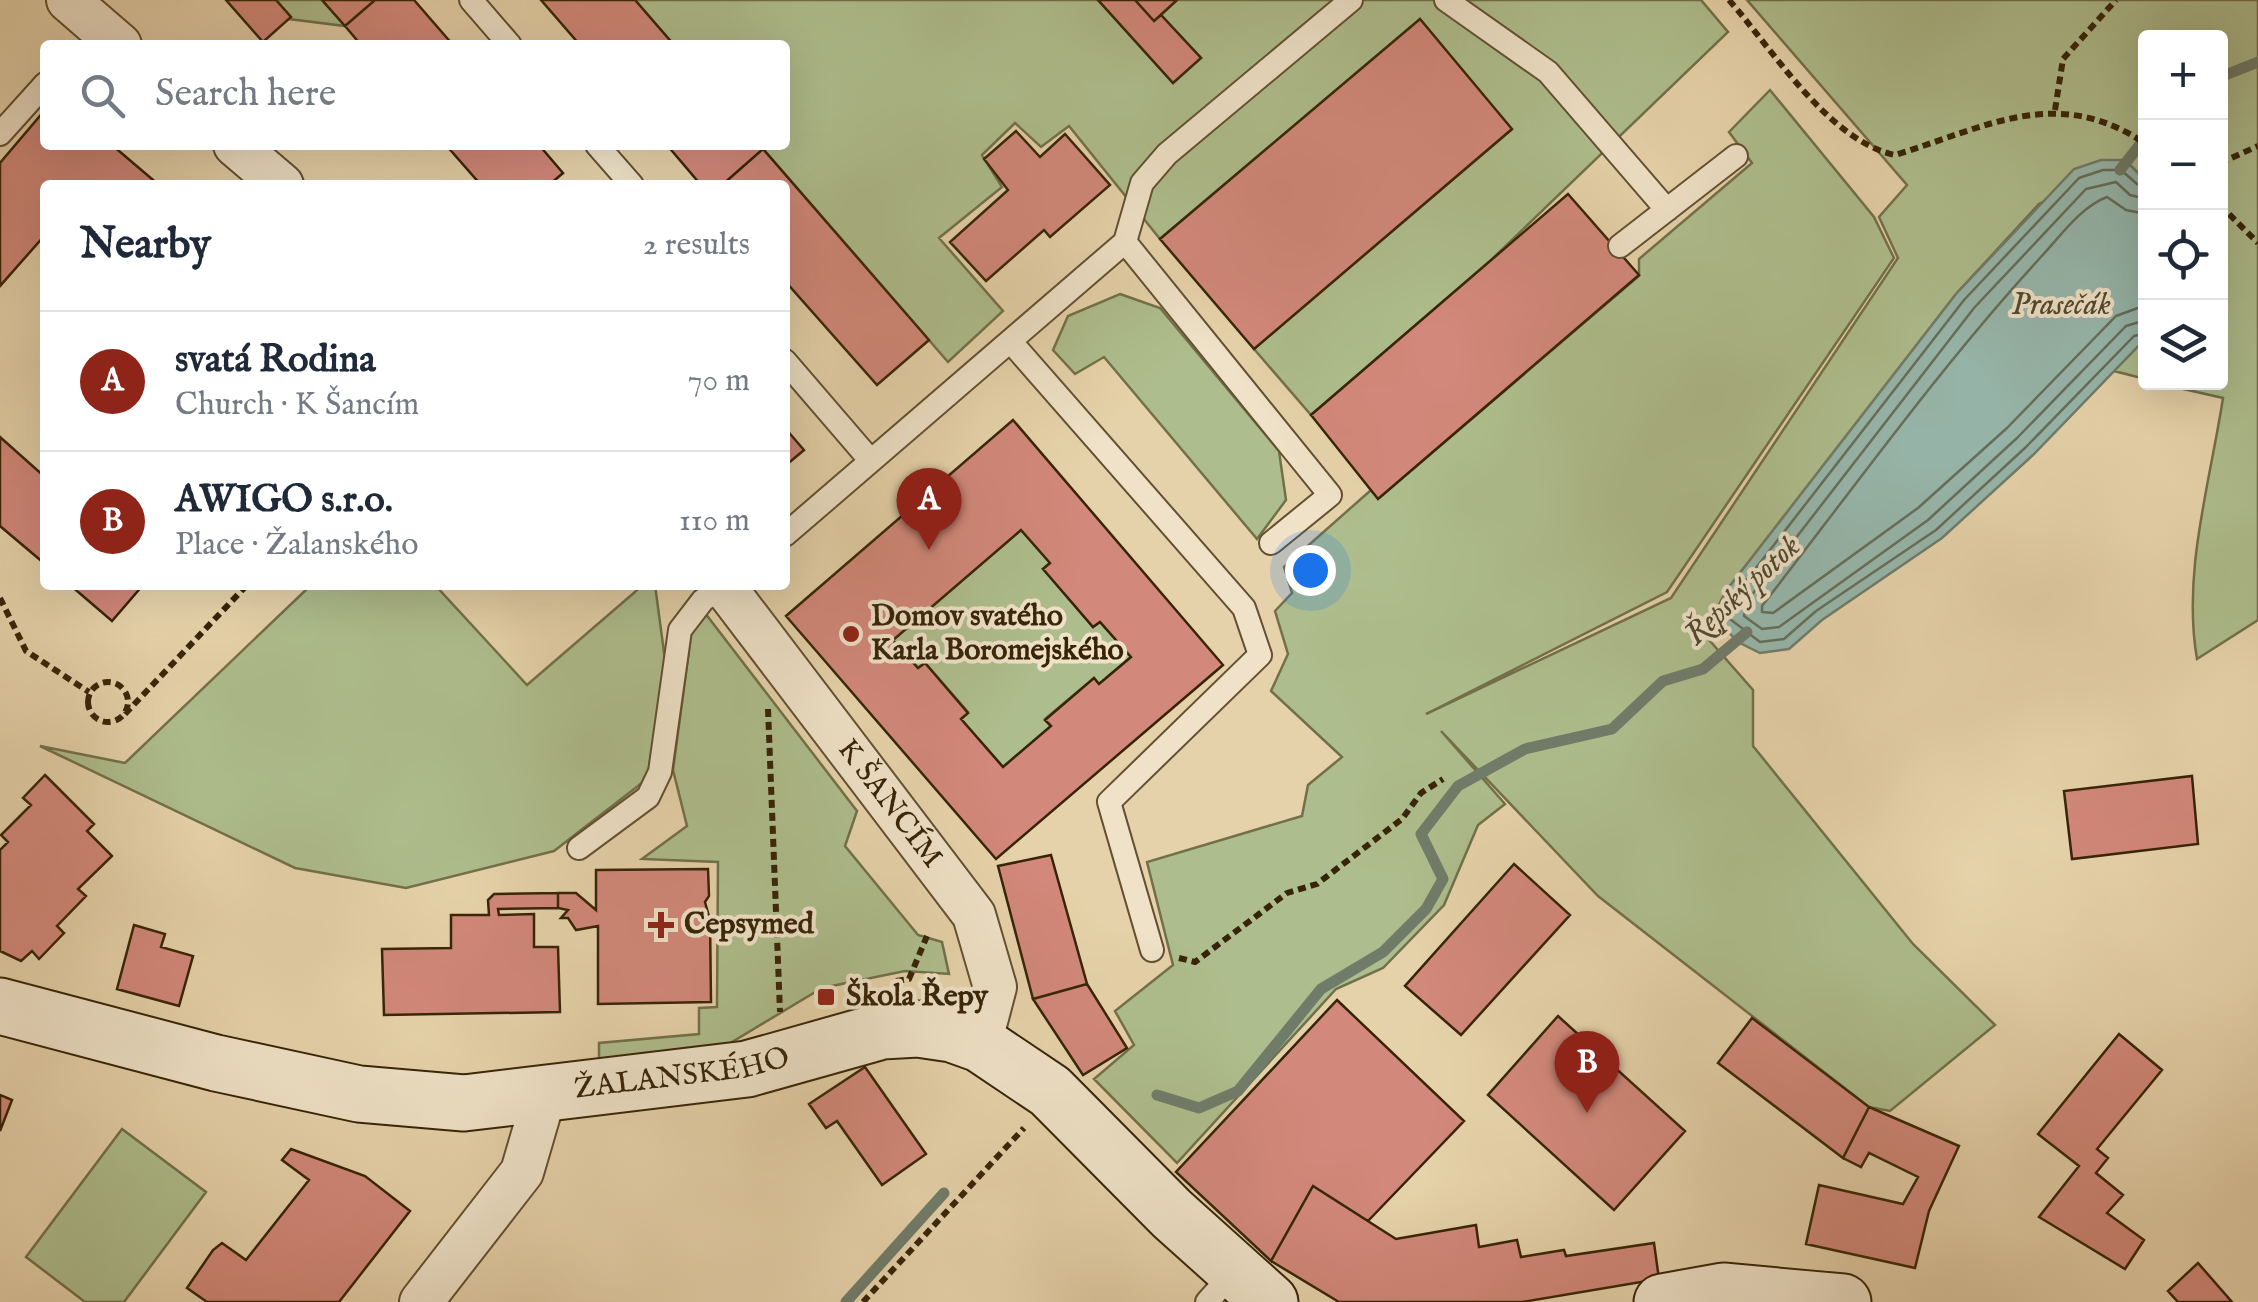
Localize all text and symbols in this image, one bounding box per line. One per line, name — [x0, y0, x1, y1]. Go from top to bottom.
map controls — [2138, 30, 2228, 390]
button: + — [2138, 30, 2228, 120]
search box — [40, 40, 790, 150]
icon: search — [75, 68, 130, 123]
text: Search here — [155, 71, 336, 119]
button: − — [2138, 120, 2228, 210]
button: locate — [2138, 210, 2228, 300]
text: Nearby — [80, 219, 211, 272]
text: 2 results — [643, 225, 750, 266]
water label: Prasečák — [2011, 285, 2111, 326]
button: layers — [2138, 300, 2228, 390]
text: svatá Rodina — [175, 337, 376, 385]
text: A — [102, 361, 123, 402]
text: 70 m — [688, 361, 750, 402]
text: Church · K Šancím — [175, 385, 419, 426]
pin: A — [896, 468, 962, 550]
text: AWIGO s.r.o. — [175, 477, 393, 525]
text: B — [102, 501, 123, 542]
text: 110 m — [679, 501, 750, 542]
text: Place · Žalanského — [175, 525, 418, 566]
water label: Řepský potok — [1675, 525, 1810, 655]
your location — [1285, 545, 1336, 596]
place label: Domov svatého Karla Boromejského — [871, 598, 1124, 670]
marker: Domov svatého Karla Boromejského — [840, 623, 862, 645]
street label: K ŠANCÍM — [828, 732, 951, 876]
place label: Cepsymed — [684, 906, 815, 944]
marker: Cepsymed — [648, 912, 674, 938]
place label: Škola Řepy — [846, 976, 989, 1016]
marker: Škola Řepy — [815, 986, 837, 1008]
pin: B — [1554, 1030, 1620, 1113]
street label: ŽALANSKÉHO — [572, 1039, 794, 1109]

